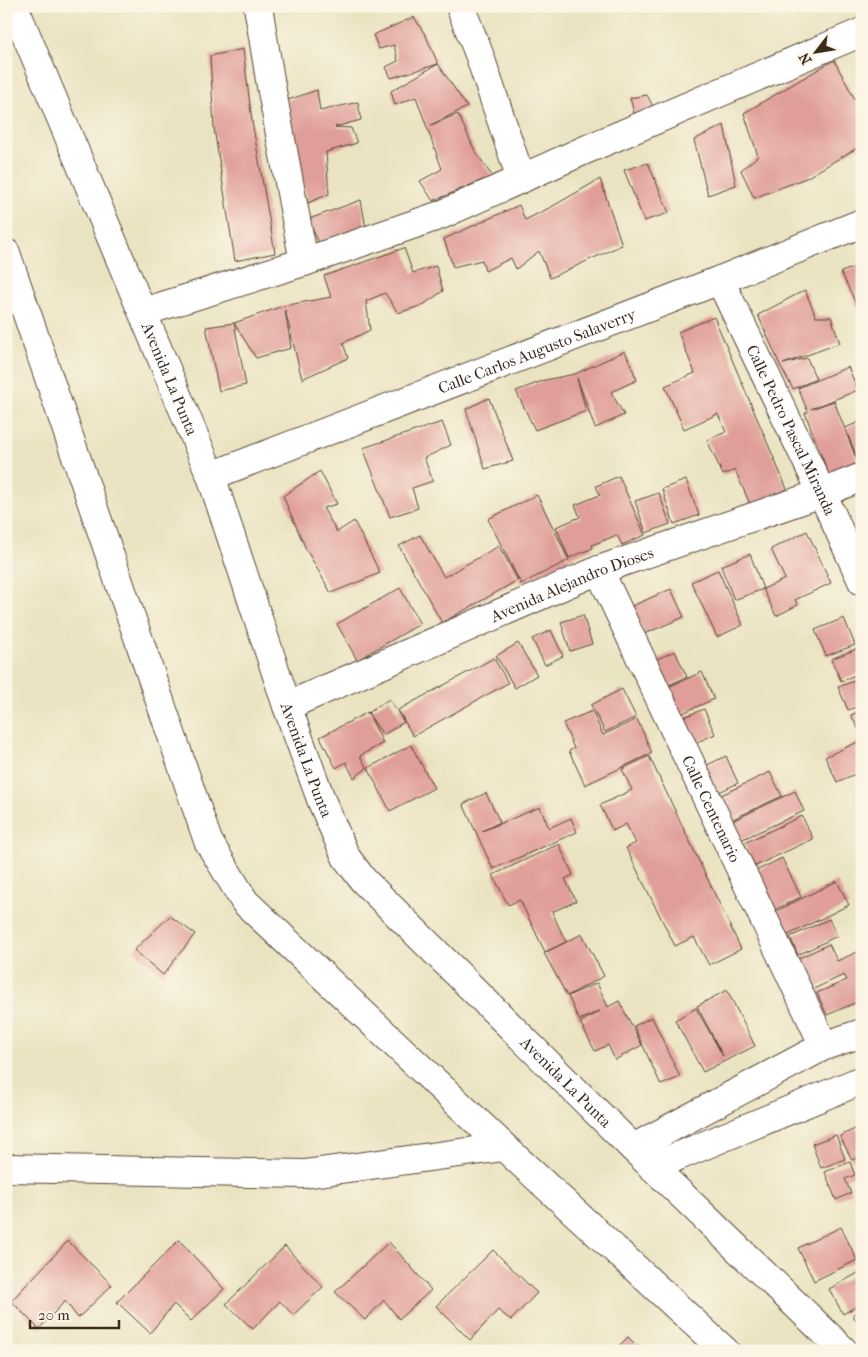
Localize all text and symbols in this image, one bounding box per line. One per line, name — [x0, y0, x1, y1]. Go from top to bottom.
north arrow — [790, 28, 840, 78]
text: N — [795, 49, 815, 67]
street label: Calle Carlos Augusto Salaverry — [435, 304, 639, 398]
street label: Avenida La Punta — [137, 319, 202, 439]
street label: Calle Pedro Pascal Miranda — [742, 342, 840, 519]
street label: Avenida Alejandro Dioses — [487, 543, 656, 626]
street label: Avenida La Punta — [276, 699, 337, 821]
street label: Calle Centenario — [678, 752, 745, 865]
street label: Avenida La Punta — [516, 1032, 616, 1132]
scale bar — [30, 1297, 119, 1329]
text: 20 m — [38, 1306, 70, 1324]

